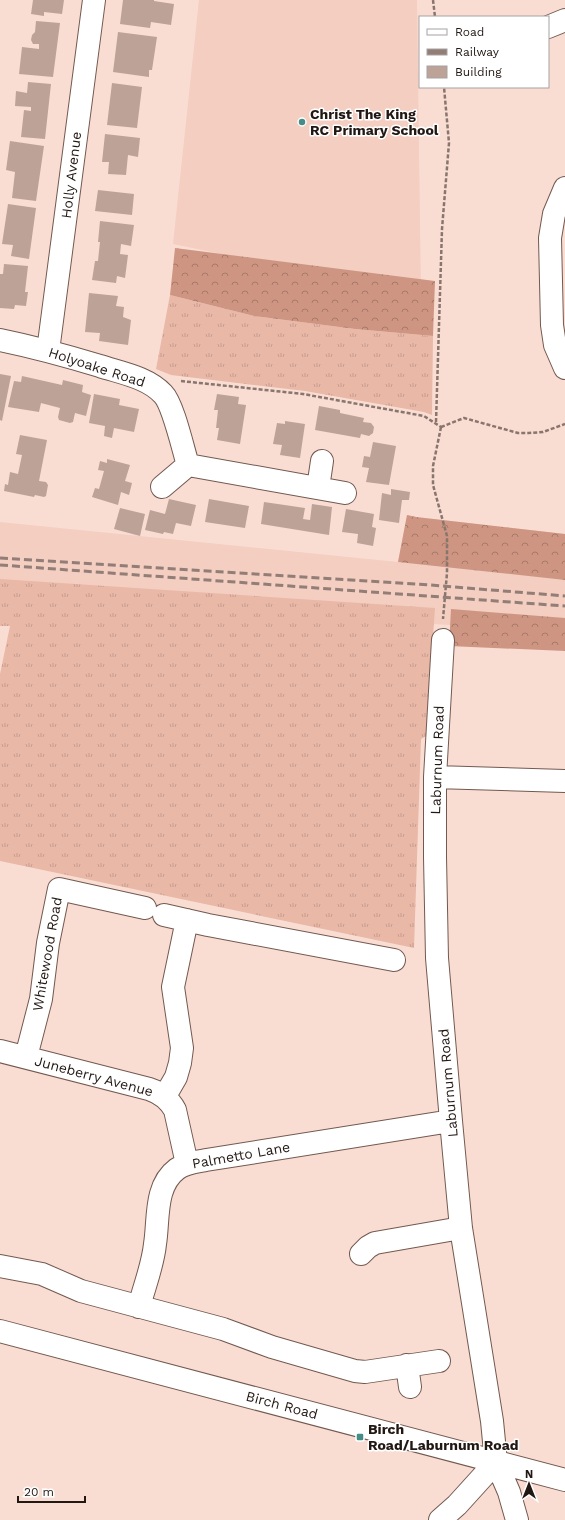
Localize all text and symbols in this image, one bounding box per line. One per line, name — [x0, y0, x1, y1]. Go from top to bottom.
legend — [419, 16, 549, 88]
text: Road — [455, 25, 484, 39]
text: Railway — [455, 45, 500, 59]
text: Building — [455, 65, 502, 79]
place label: Christ The King RC Primary School — [310, 106, 439, 138]
marker: Christ The King RC Primary School — [297, 117, 307, 127]
street label: Holly Avenue — [58, 131, 84, 219]
street label: Holyoake Road — [47, 344, 147, 390]
street label: Laburnum Road — [427, 705, 447, 815]
street label: Whitewood Road — [29, 896, 65, 1012]
street label: Laburnum Road — [435, 1028, 461, 1138]
street label: Juneberry Avenue — [33, 1052, 155, 1100]
street label: Palmetto Lane — [191, 1139, 291, 1171]
street label: Birch Road — [244, 1388, 320, 1422]
place label: Birch Road/Laburnum Road — [368, 1421, 518, 1453]
marker: Birch Road/Laburnum Road — [355, 1432, 365, 1442]
north arrow — [509, 1464, 549, 1504]
text: N — [525, 1468, 533, 1481]
scale bar — [18, 1478, 85, 1504]
text: 20 m — [24, 1485, 54, 1499]

